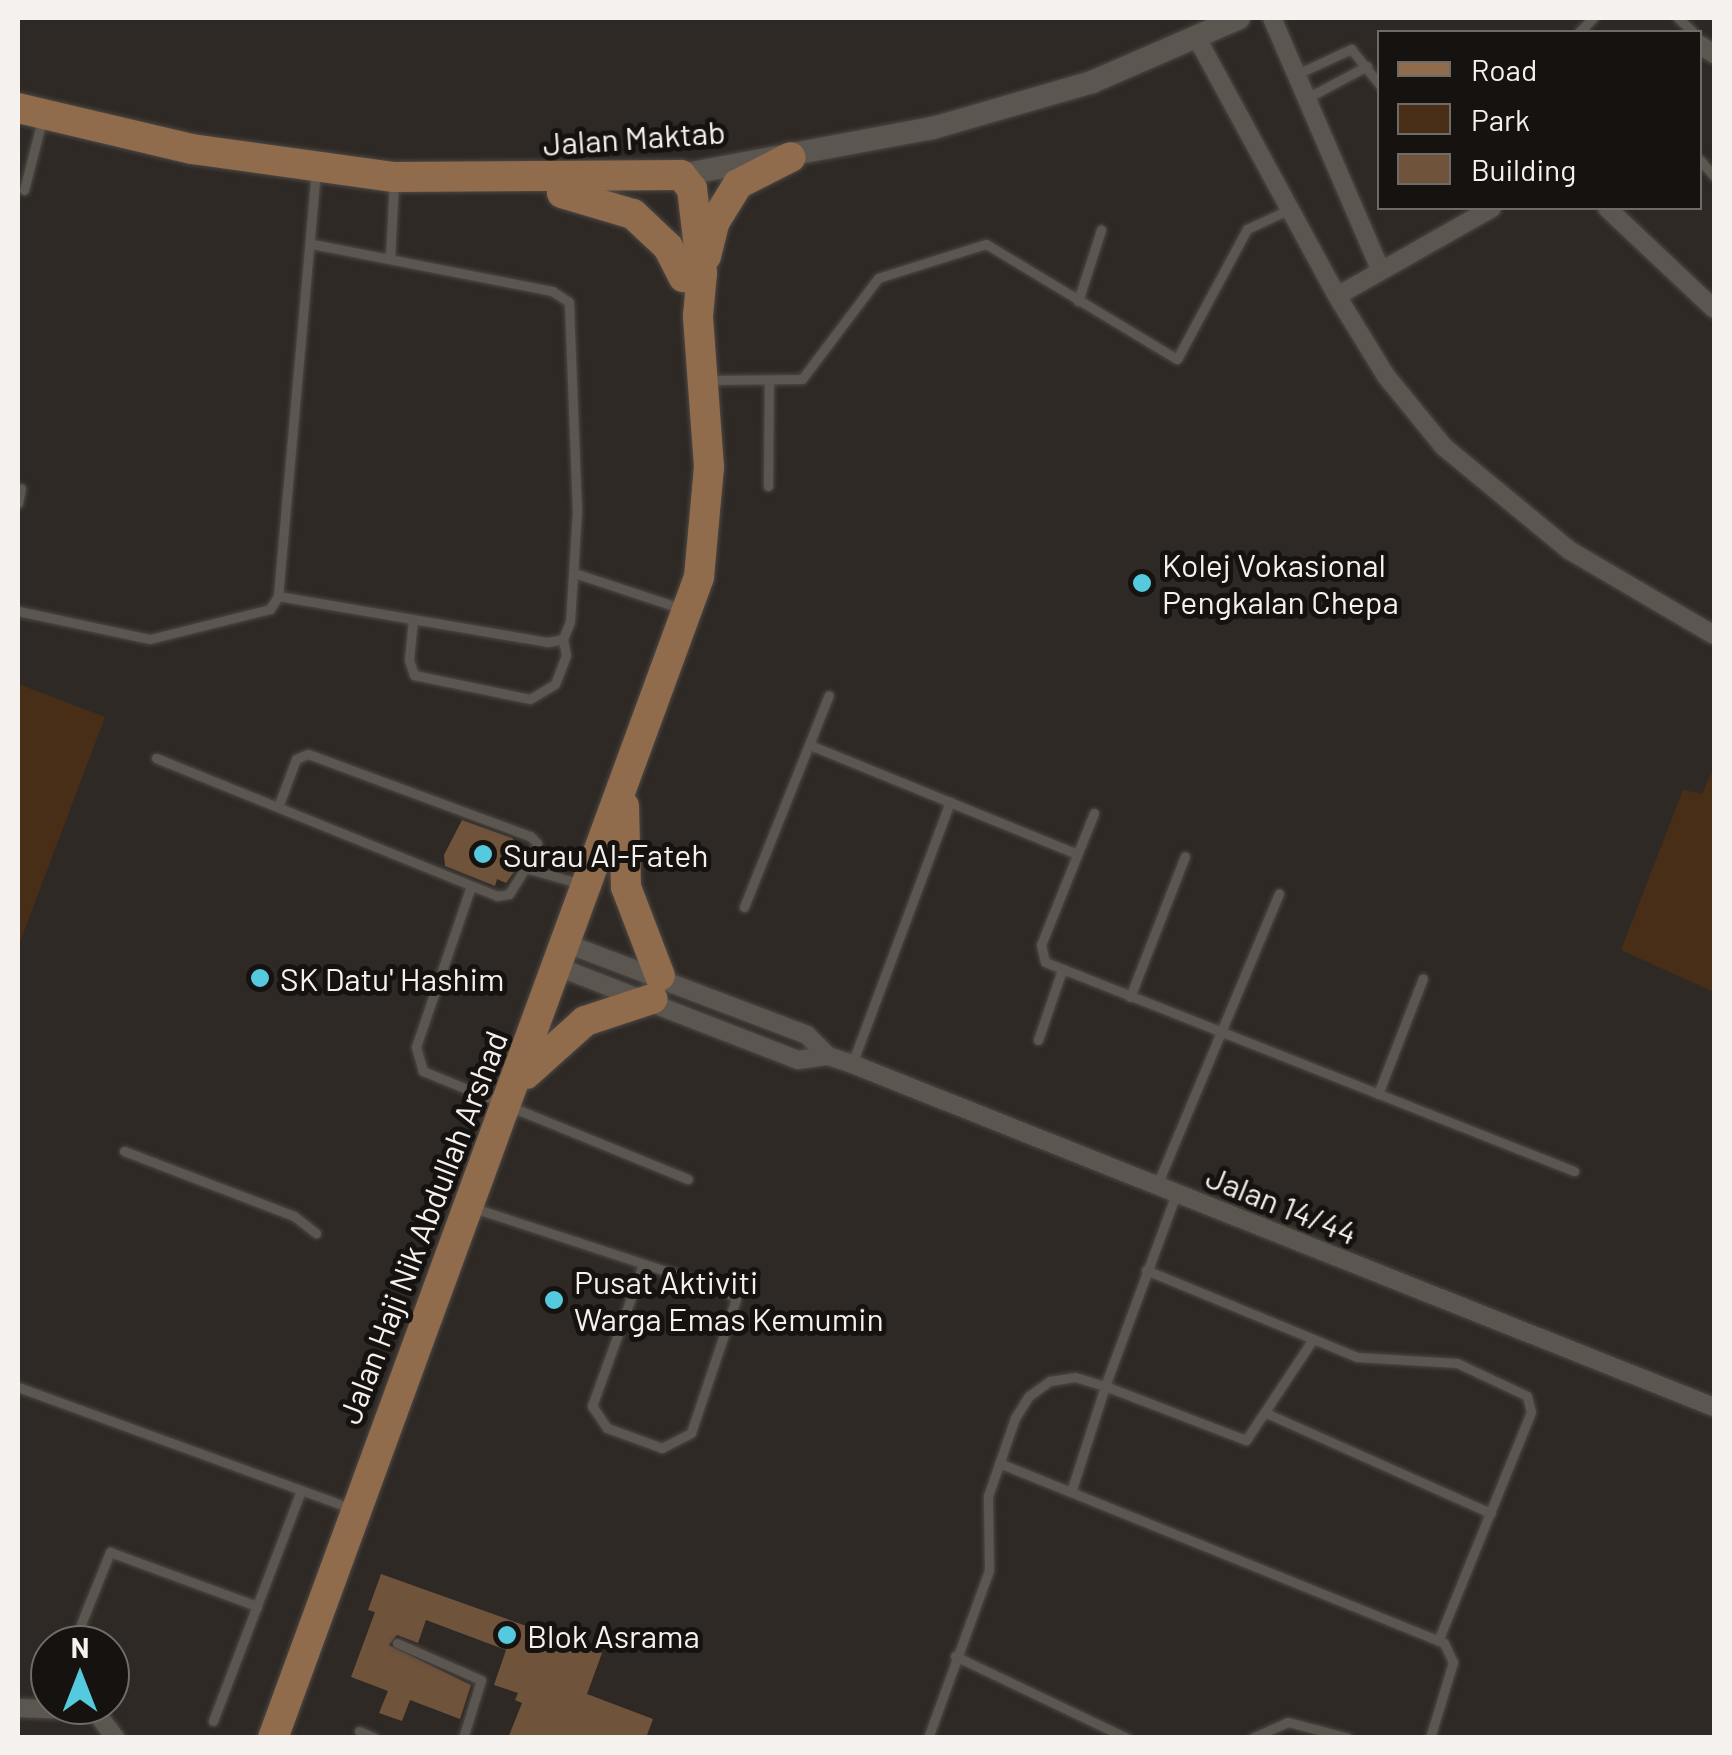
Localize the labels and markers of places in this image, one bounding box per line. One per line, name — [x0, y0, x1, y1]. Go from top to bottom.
place label: Kolej Vokasional Pengkalan Chepa — [1162, 546, 1399, 621]
marker: Kolej Vokasional Pengkalan Chepa — [1131, 572, 1153, 594]
place label: Surau Al-Fateh — [503, 835, 709, 873]
marker: Surau Al-Fateh — [472, 843, 494, 865]
place label: SK Datu' Hashim — [280, 959, 504, 997]
marker: SK Datu' Hashim — [249, 967, 271, 989]
place label: Pusat Aktiviti Warga Emas Kemumin — [574, 1263, 884, 1338]
marker: Pusat Aktiviti Warga Emas Kemumin — [543, 1289, 565, 1311]
place label: Blok Asrama — [527, 1616, 700, 1654]
marker: Blok Asrama — [496, 1624, 518, 1646]

